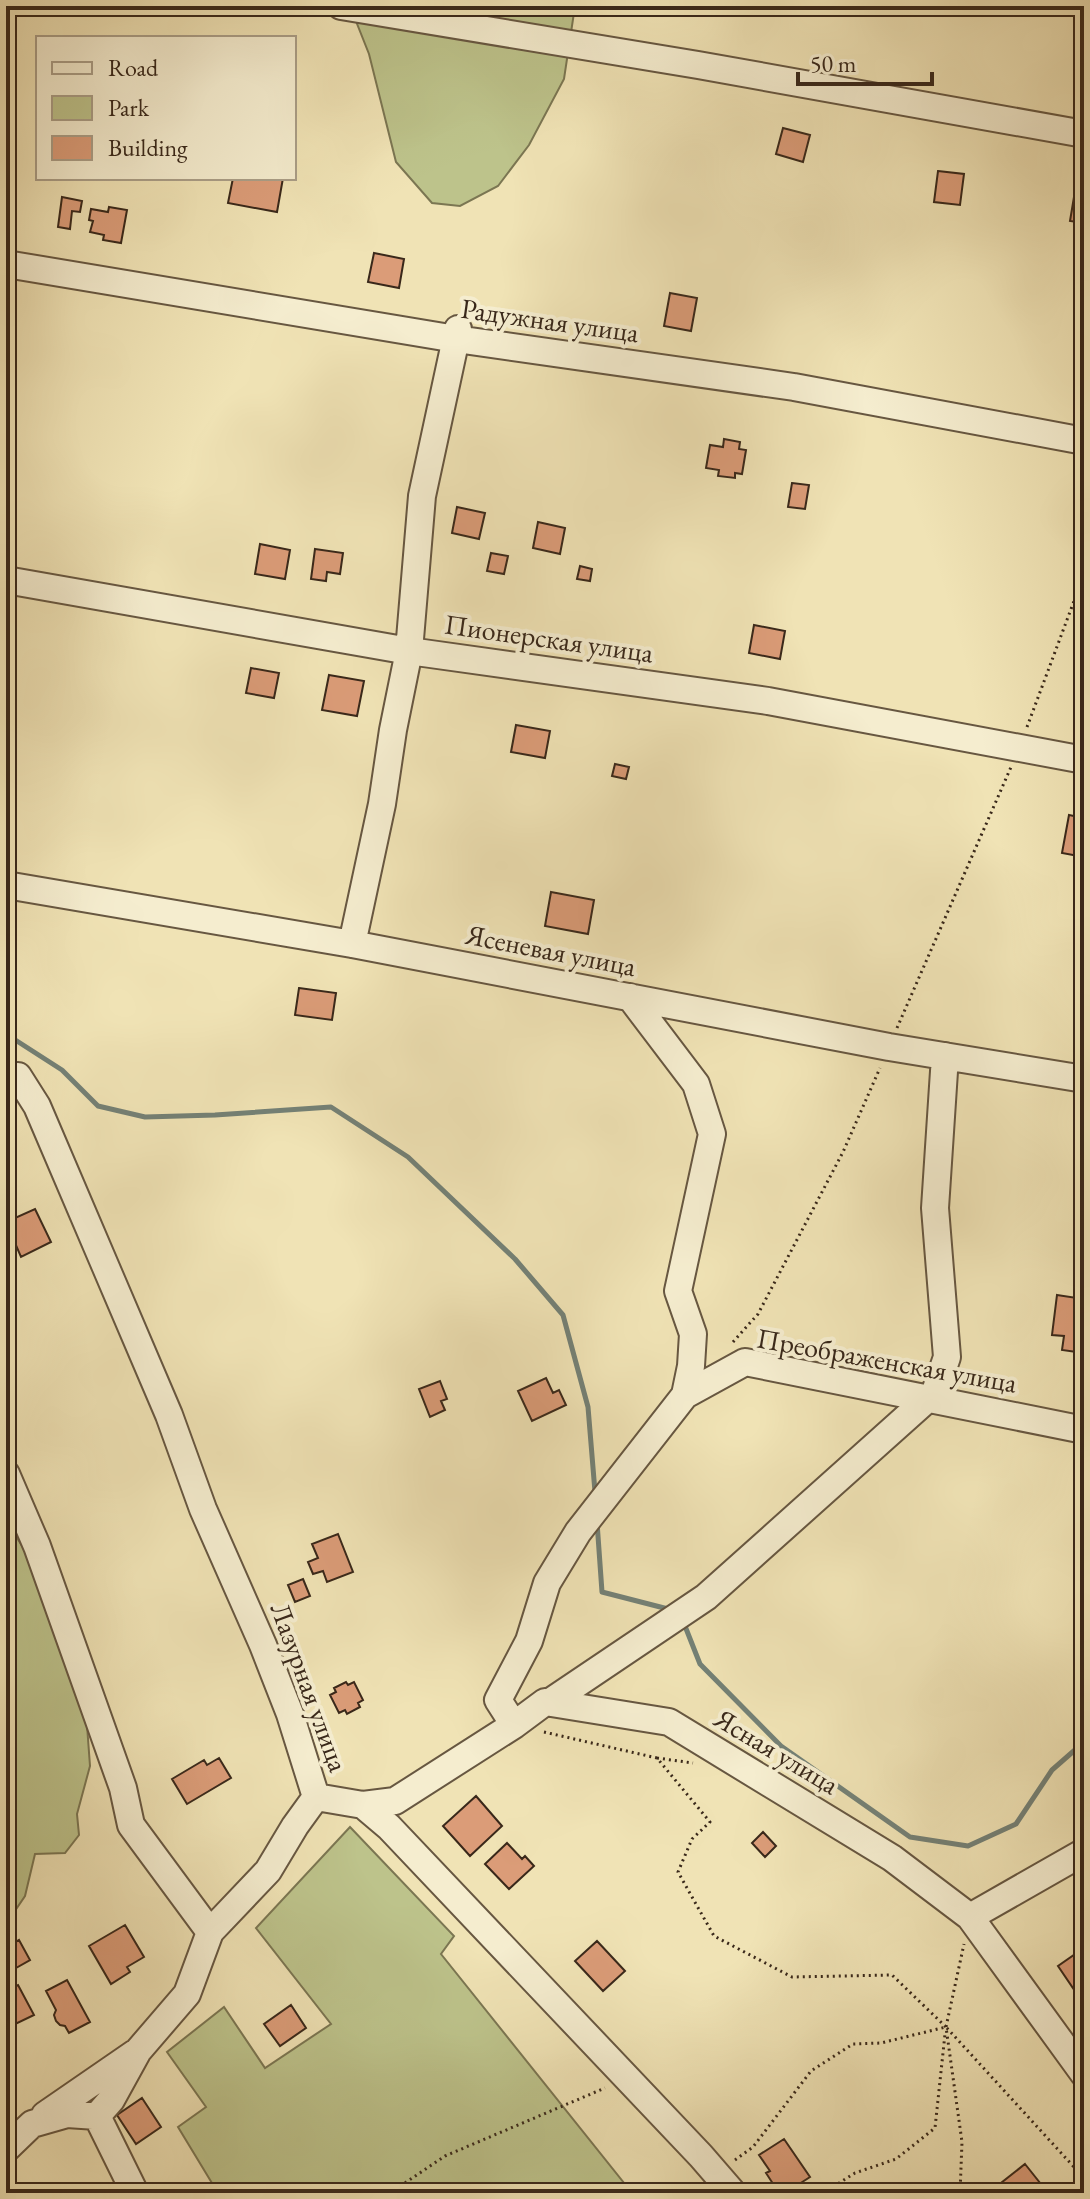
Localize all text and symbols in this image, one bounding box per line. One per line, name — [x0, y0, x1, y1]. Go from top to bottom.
legend — [36, 36, 296, 180]
scale bar — [798, 36, 932, 86]
text: 50 m — [810, 48, 857, 79]
text: Road — [108, 52, 159, 83]
text: Park — [108, 92, 150, 123]
text: Building — [108, 132, 188, 163]
street label: Радужная улица — [459, 290, 642, 350]
street label: Пионерская улица — [442, 606, 657, 671]
street label: Ясеневая улица — [462, 916, 640, 984]
street label: Преображенская улица — [754, 1319, 1021, 1401]
street label: Лазурная улица — [263, 1598, 357, 1777]
street label: Ясная улица — [707, 1699, 847, 1803]

